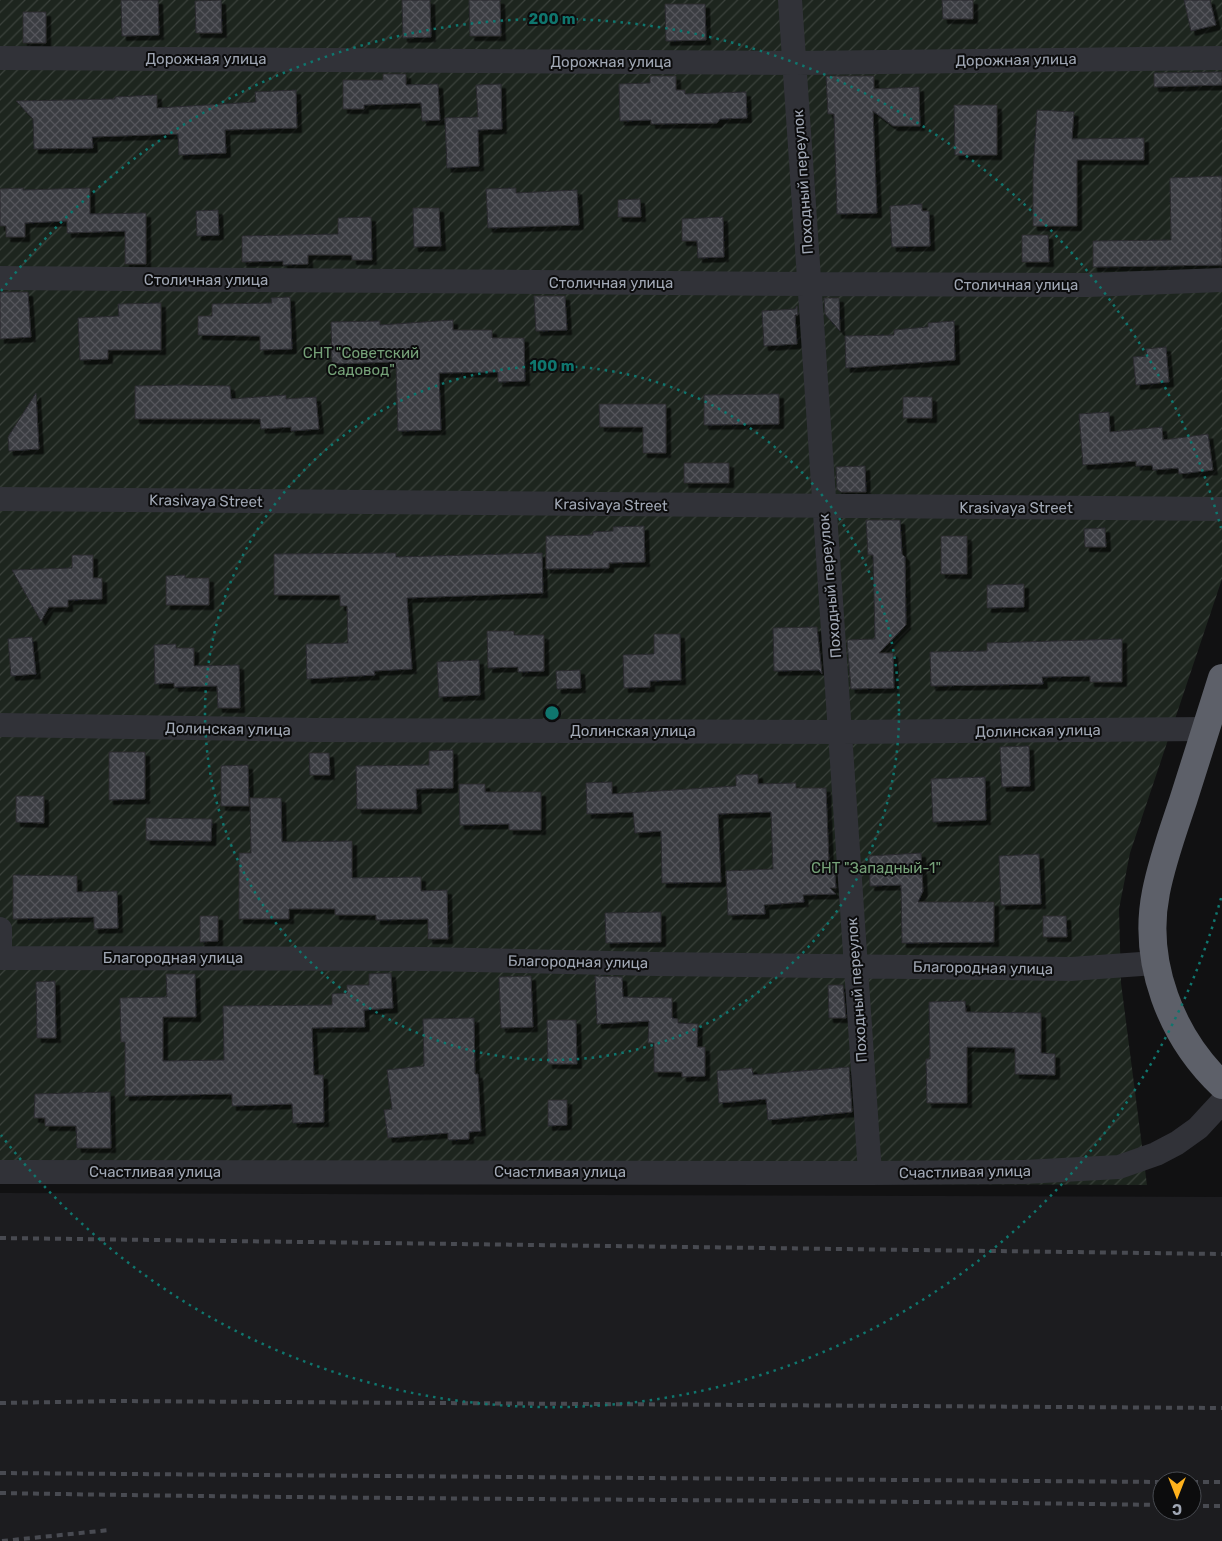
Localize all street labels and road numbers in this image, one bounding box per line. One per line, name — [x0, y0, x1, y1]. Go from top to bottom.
street label: Дорожная улица — [145, 50, 267, 68]
street label: Дорожная улица — [955, 50, 1077, 70]
street label: Дорожная улица — [550, 53, 672, 71]
street label: Походный переулок — [789, 109, 817, 255]
street label: Столичная улица — [144, 271, 268, 289]
street label: Столичная улица — [549, 274, 673, 292]
street label: Столичная улица — [954, 276, 1078, 294]
street label: Krasivaya Street — [149, 491, 263, 511]
street label: Krasivaya Street — [554, 495, 668, 515]
street label: Krasivaya Street — [959, 499, 1073, 517]
street label: Походный переулок — [815, 513, 845, 659]
street label: Долинская улица — [165, 719, 291, 739]
street label: Долинская улица — [975, 721, 1101, 741]
street label: Долинская улица — [570, 722, 696, 740]
street label: Походный переулок — [843, 917, 871, 1063]
street label: Благородная улица — [103, 949, 243, 967]
street label: Благородная улица — [508, 952, 648, 972]
street label: Благородная улица — [913, 958, 1053, 978]
street label: Счастливая улица — [899, 1162, 1031, 1182]
street label: Счастливая улица — [89, 1163, 221, 1181]
street label: Счастливая улица — [494, 1163, 626, 1181]

